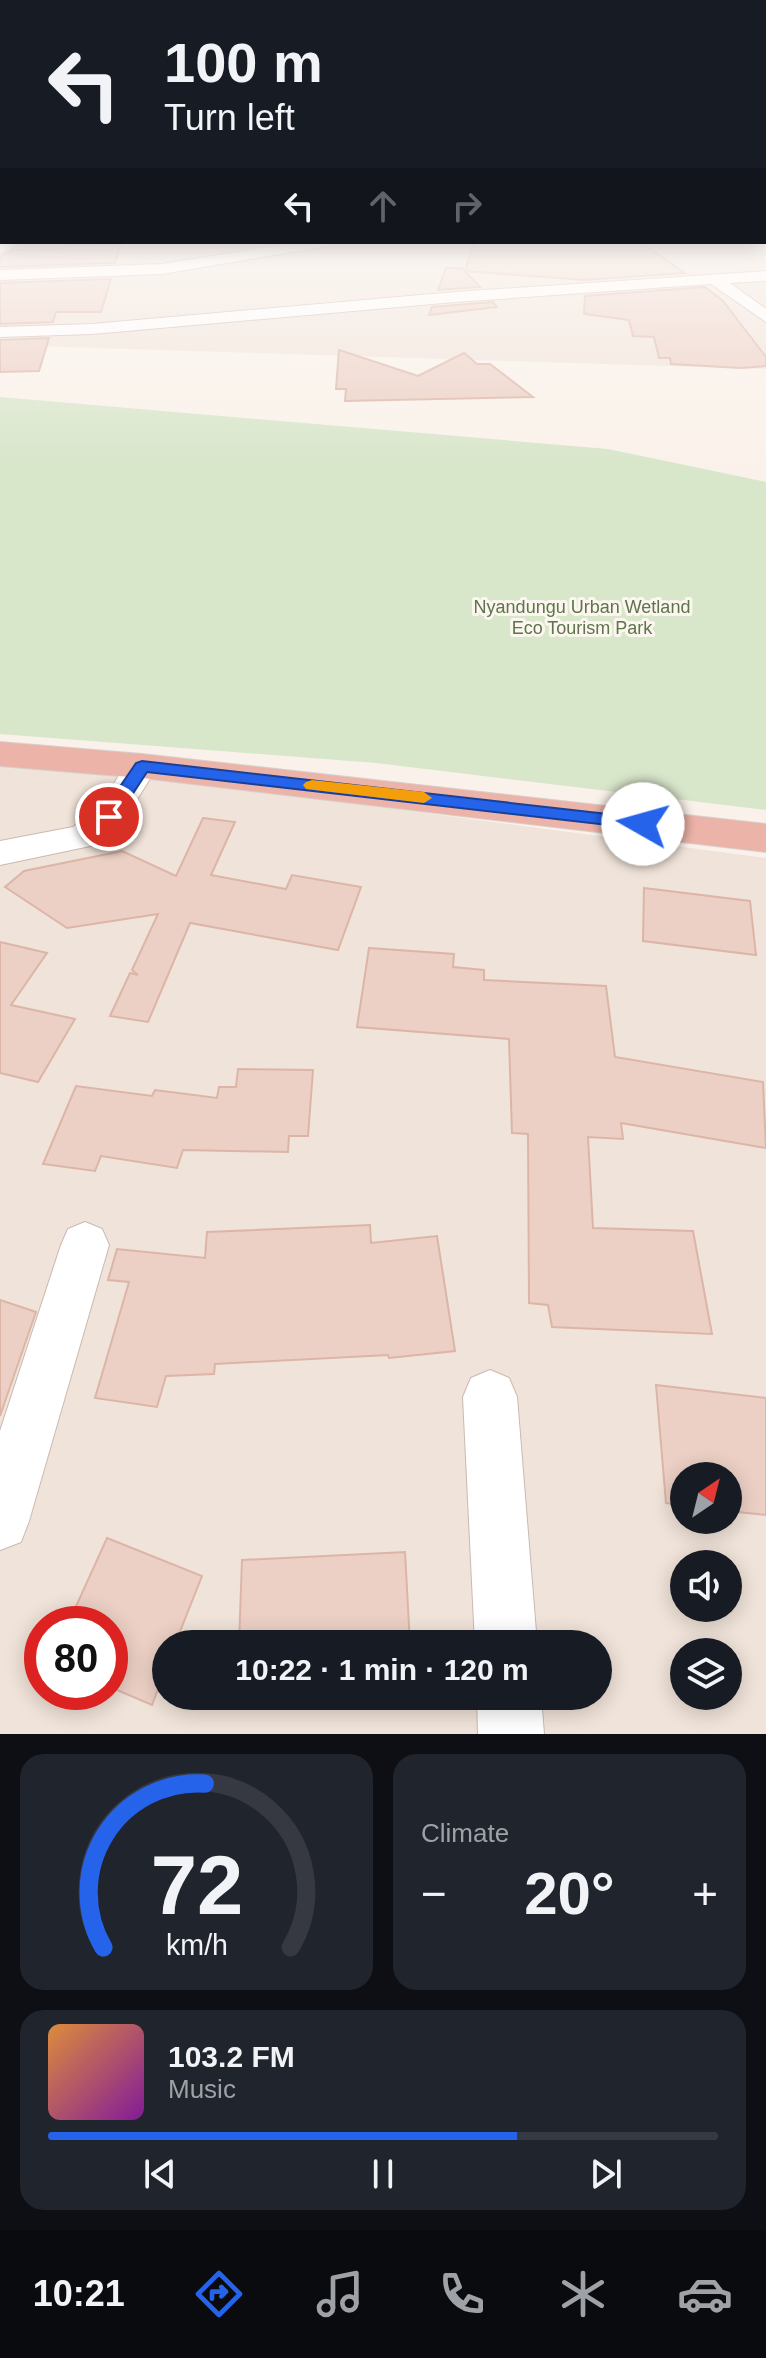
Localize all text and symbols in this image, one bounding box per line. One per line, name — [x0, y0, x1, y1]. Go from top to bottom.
text: 100 m — [164, 31, 323, 94]
icon: left — [32, 32, 136, 136]
text: Turn left — [164, 97, 295, 138]
icon: left — [277, 184, 321, 228]
icon: ahead — [361, 184, 405, 228]
icon: right — [445, 184, 489, 228]
park label: Nyandungu Urban Wetland Eco Tourism Park — [474, 597, 690, 638]
position arrow — [601, 782, 685, 866]
pin — [75, 783, 143, 851]
icon: arrive — [87, 795, 131, 839]
north arrow — [670, 1462, 742, 1534]
map controls — [670, 1462, 742, 1710]
button: sound — [670, 1550, 742, 1622]
speed limit sign: 80 — [24, 1606, 128, 1710]
button: layers — [670, 1638, 742, 1710]
text: 10:22 · 1 min · 120 m — [235, 1653, 529, 1686]
text: Climate — [421, 1818, 509, 1848]
text: 72 — [150, 1839, 243, 1932]
text: 20° — [524, 1860, 615, 1927]
text: − — [421, 1869, 447, 1918]
text: + — [692, 1869, 718, 1918]
text: km/h — [166, 1929, 227, 1961]
text: 103.2 FM — [168, 2040, 295, 2073]
text: Music — [168, 2074, 236, 2104]
icon: previous — [138, 2152, 182, 2196]
icon: pause — [361, 2152, 405, 2196]
icon: next — [584, 2152, 628, 2196]
icon: directions — [191, 2266, 247, 2322]
icon: music — [312, 2266, 368, 2322]
icon: phone — [434, 2266, 490, 2322]
icon: climate — [555, 2266, 611, 2322]
icon: car — [677, 2266, 733, 2322]
text: 10:21 — [33, 2273, 125, 2314]

